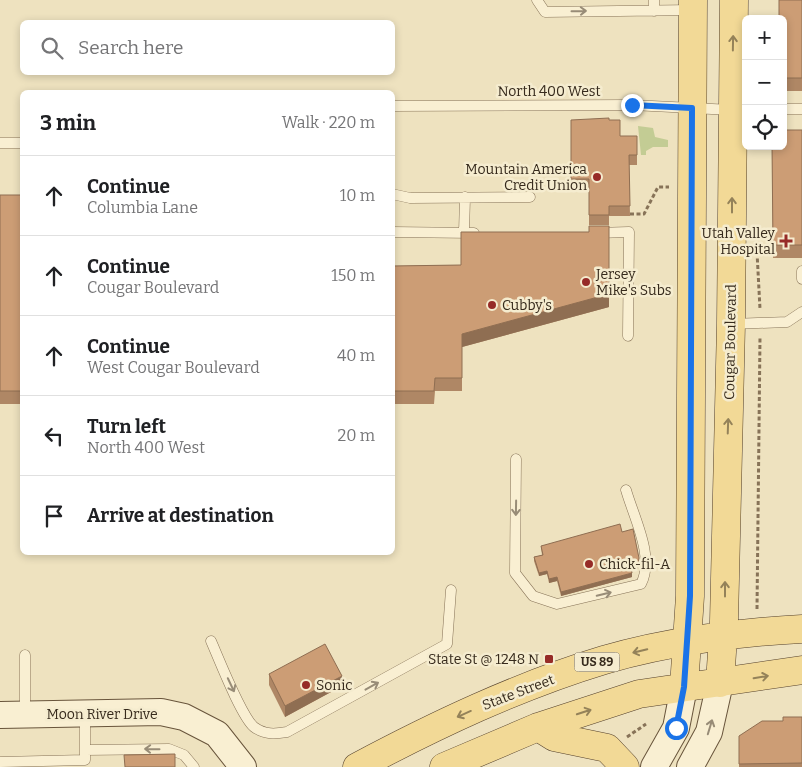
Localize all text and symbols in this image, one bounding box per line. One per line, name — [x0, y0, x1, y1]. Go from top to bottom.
one-way arrow — [571, 7, 587, 16]
map controls — [742, 15, 787, 150]
button: + — [742, 15, 787, 60]
search box — [20, 20, 395, 75]
icon: search — [38, 34, 66, 62]
one-way arrow — [728, 35, 738, 52]
text: Search here — [78, 36, 183, 59]
button: − — [742, 60, 787, 105]
street label: North 400 West — [497, 83, 601, 100]
route end — [621, 94, 644, 117]
button: locate — [742, 105, 787, 150]
text: 3 min — [40, 110, 96, 136]
text: Walk · 220 m — [282, 113, 375, 132]
place label: Mountain America Credit Union — [465, 161, 587, 194]
marker: Mountain America Credit Union — [591, 171, 603, 183]
text: Continue — [87, 175, 170, 198]
icon: ahead — [40, 182, 68, 210]
text: 10 m — [340, 186, 375, 205]
text: Columbia Lane — [87, 198, 198, 217]
one-way arrow — [727, 198, 737, 214]
place label: Utah Valley Hospital — [702, 225, 776, 258]
marker: Utah Valley Hospital — [779, 234, 793, 248]
text: Continue — [87, 255, 170, 278]
icon: ahead — [40, 262, 68, 290]
text: 150 m — [331, 266, 375, 285]
place label: Jersey Mike's Subs — [595, 266, 671, 299]
marker: Jersey Mike's Subs — [580, 276, 592, 288]
text: Cougar Boulevard — [87, 278, 219, 297]
street label: Cougar Boulevard — [721, 284, 740, 400]
place label: Cubby's — [502, 297, 552, 314]
marker: Cubby's — [486, 299, 498, 311]
text: Continue — [87, 335, 170, 358]
icon: ahead — [40, 342, 68, 370]
text: 40 m — [337, 346, 375, 365]
text: West Cougar Boulevard — [87, 358, 260, 377]
text: Turn left — [87, 415, 166, 438]
one-way arrow — [723, 419, 733, 435]
icon: left — [40, 422, 68, 450]
text: 20 m — [338, 426, 375, 445]
text: North 400 West — [87, 438, 205, 457]
one-way arrow — [511, 499, 521, 515]
icon: arrive — [40, 502, 68, 530]
text: Arrive at destination — [87, 504, 274, 527]
place label: Chick-fil-A — [599, 556, 670, 573]
marker: Chick-fil-A — [583, 558, 595, 570]
one-way arrow — [720, 581, 730, 598]
one-way arrow — [596, 589, 612, 598]
one-way arrow — [633, 647, 649, 656]
place label: State St @ 1248 N — [428, 651, 539, 668]
road number: US 89 — [574, 652, 620, 672]
marker: State St @ 1248 N — [543, 653, 555, 665]
street label: State Street — [480, 671, 557, 714]
one-way arrow — [752, 671, 768, 681]
one-way arrow — [227, 677, 237, 692]
place label: Sonic — [316, 677, 352, 694]
marker: Sonic — [300, 679, 312, 691]
one-way arrow — [365, 680, 379, 690]
street label: Moon River Drive — [46, 706, 158, 723]
one-way arrow — [576, 707, 591, 716]
one-way arrow — [457, 709, 472, 719]
route start — [665, 717, 688, 740]
one-way arrow — [706, 720, 715, 735]
one-way arrow — [144, 744, 160, 754]

